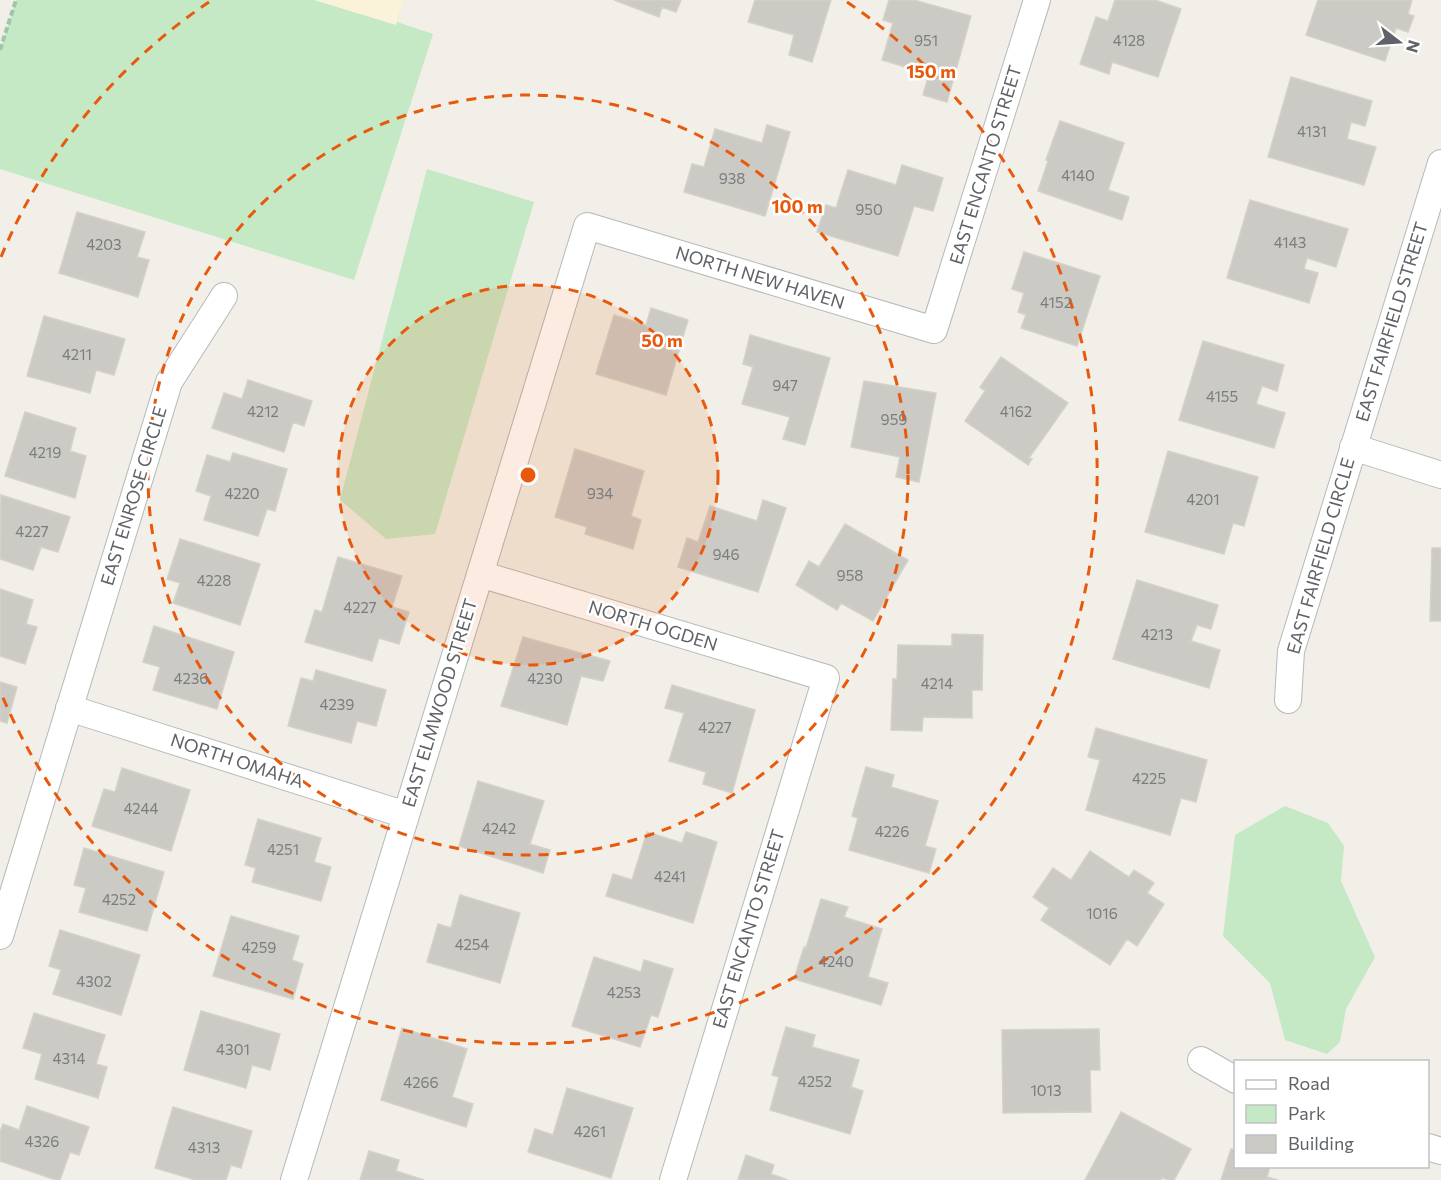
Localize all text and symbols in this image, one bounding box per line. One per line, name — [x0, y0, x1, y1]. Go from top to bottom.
north arrow — [1369, 12, 1429, 72]
house number: 951 — [914, 31, 938, 49]
house number: 4128 — [1113, 31, 1145, 49]
text: N — [1403, 38, 1425, 55]
text: 150 m — [906, 60, 956, 82]
street label: EAST ENCANTO STREET — [944, 63, 1026, 267]
house number: 4131 — [1297, 122, 1327, 140]
house number: 4140 — [1061, 166, 1095, 184]
house number: 938 — [719, 169, 745, 187]
text: 100 m — [771, 195, 823, 217]
house number: 950 — [855, 200, 883, 218]
street label: EAST FAIRFIELD STREET — [1350, 219, 1432, 424]
house number: 4143 — [1274, 233, 1306, 251]
house number: 4203 — [86, 235, 122, 253]
street label: NORTH NEW HAVEN — [673, 241, 848, 313]
house number: 4152 — [1040, 293, 1072, 311]
text: 50 m — [641, 329, 683, 351]
house number: 4211 — [62, 345, 92, 363]
house number: 947 — [772, 376, 798, 394]
house number: 4155 — [1206, 387, 1238, 405]
house number: 4212 — [247, 402, 279, 420]
house number: 4162 — [1000, 402, 1032, 420]
street label: EAST ENROSE CIRCLE — [95, 403, 171, 588]
house number: 959 — [881, 410, 907, 428]
house number: 4219 — [29, 443, 61, 461]
street label: EAST FAIRFIELD CIRCLE — [1281, 455, 1359, 656]
centre of rings — [518, 465, 538, 485]
house number: 4220 — [224, 484, 260, 502]
house number: 934 — [587, 484, 613, 502]
house number: 4201 — [1186, 490, 1220, 508]
house number: 4227 — [15, 522, 49, 540]
house number: 946 — [712, 545, 740, 563]
house number: 958 — [837, 566, 863, 584]
house number: 4228 — [197, 571, 231, 589]
street label: NORTH OGDEN — [586, 595, 721, 655]
street label: EAST ELMWOOD STREET — [397, 596, 481, 810]
house number: 4227 — [343, 598, 377, 616]
house number: 4213 — [1141, 625, 1173, 643]
house number: 4236 — [174, 669, 208, 687]
house number: 4230 — [527, 669, 563, 687]
house number: 4214 — [921, 674, 953, 692]
house number: 4239 — [320, 695, 354, 713]
house number: 4227 — [698, 718, 732, 736]
street label: NORTH OMAHA — [168, 728, 307, 792]
house number: 4225 — [1132, 769, 1166, 787]
house number: 4244 — [124, 799, 158, 817]
house number: 4242 — [482, 819, 516, 837]
house number: 4226 — [875, 822, 909, 840]
street label: EAST ENCANTO STREET — [707, 827, 789, 1031]
house number: 4251 — [267, 840, 299, 858]
house number: 4241 — [654, 867, 686, 885]
house number: 4252 — [102, 890, 136, 908]
house number: 1016 — [1086, 904, 1118, 922]
house number: 4254 — [455, 935, 489, 953]
house number: 4259 — [242, 938, 276, 956]
house number: 4240 — [818, 952, 854, 970]
house number: 4302 — [76, 972, 112, 990]
house number: 4253 — [607, 983, 641, 1001]
house number: 4301 — [216, 1040, 250, 1058]
house number: 4314 — [53, 1049, 85, 1067]
legend — [1234, 1060, 1429, 1168]
house number: 4252 — [798, 1072, 832, 1090]
text: Road — [1288, 1072, 1330, 1094]
house number: 4266 — [403, 1073, 439, 1091]
house number: 1013 — [1030, 1081, 1062, 1099]
text: Park — [1288, 1102, 1326, 1124]
house number: 4261 — [574, 1122, 606, 1140]
house number: 4326 — [25, 1132, 59, 1150]
text: Building — [1288, 1132, 1354, 1154]
house number: 4313 — [188, 1138, 220, 1156]

